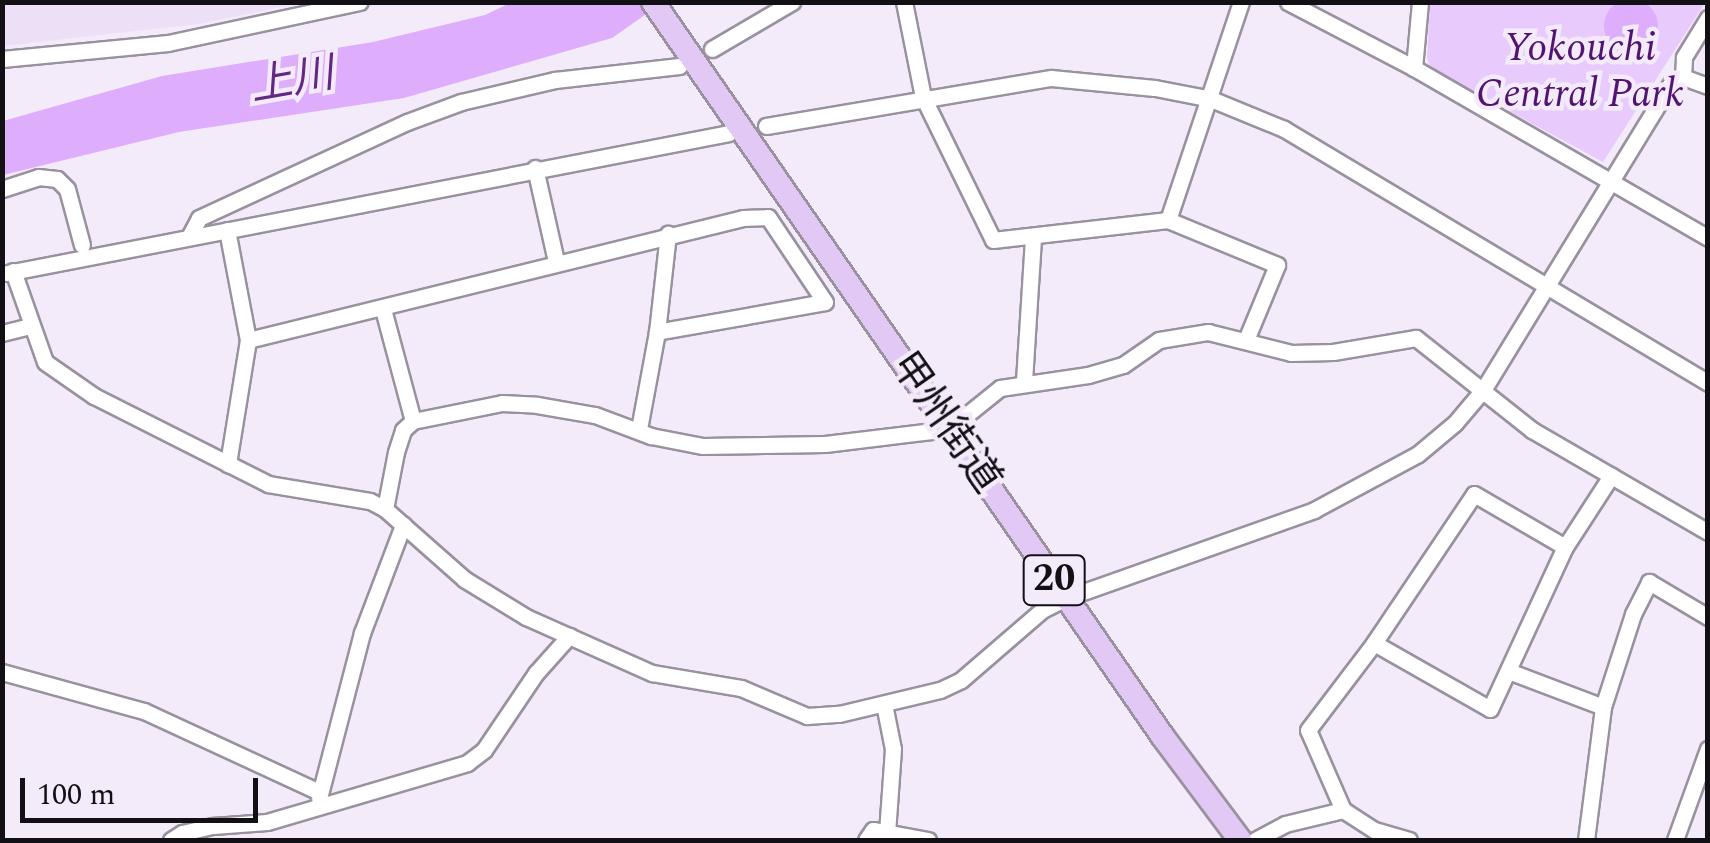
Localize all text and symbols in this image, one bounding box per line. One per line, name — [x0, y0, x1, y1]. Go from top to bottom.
park label: Yokouchi Central Park — [1476, 25, 1684, 119]
water label: 上川 — [246, 49, 338, 113]
street label: 甲州街道 — [879, 344, 1011, 502]
road number: 20 — [1022, 547, 1086, 613]
scale bar — [25, 758, 262, 820]
text: 100 m — [37, 772, 115, 818]

